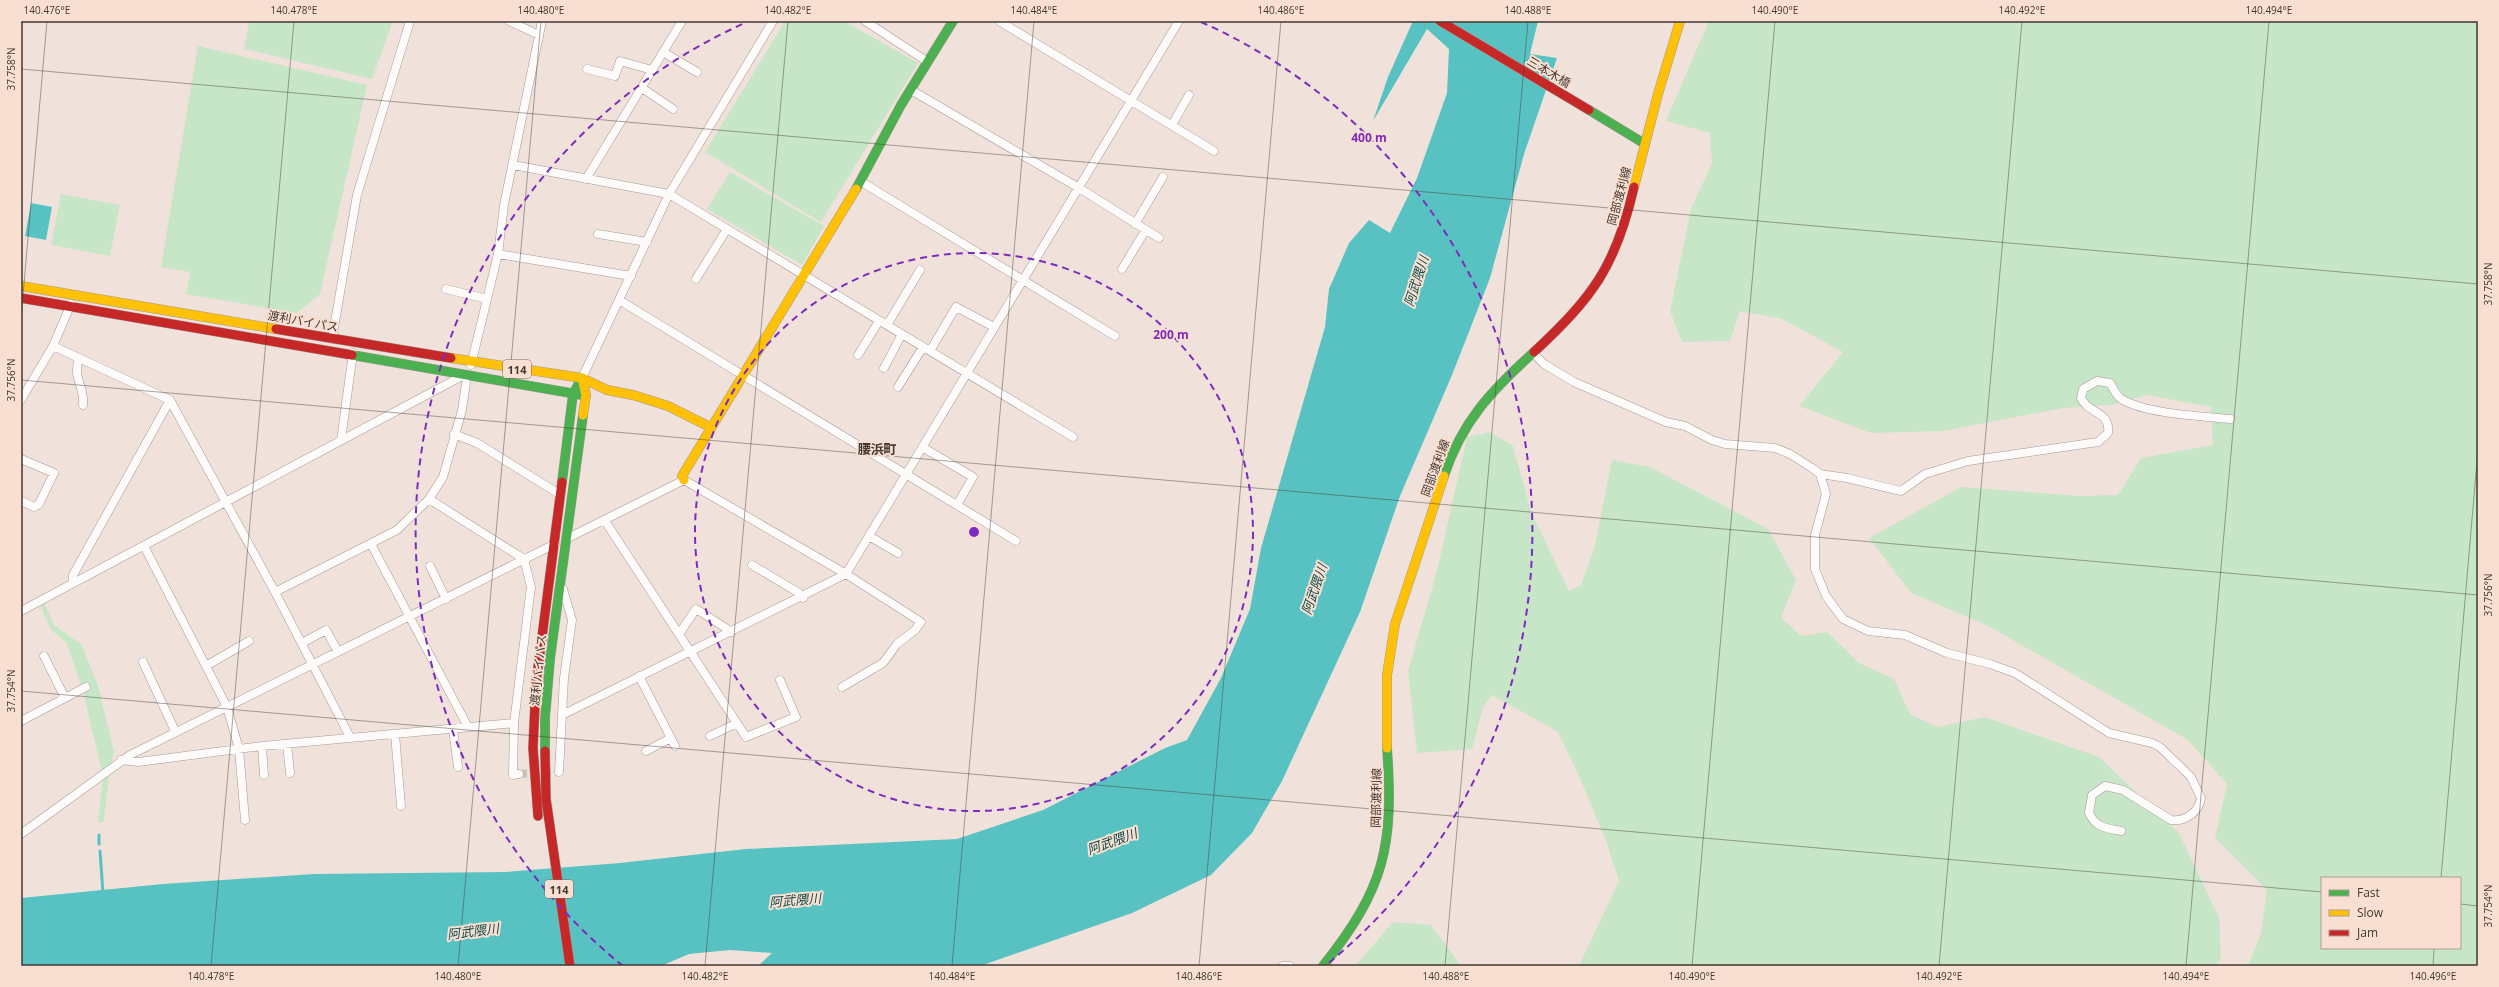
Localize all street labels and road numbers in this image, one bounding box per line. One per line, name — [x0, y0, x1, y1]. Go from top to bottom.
street label: 三本木橋 — [1524, 52, 1574, 92]
street label: 岡部渡利線 — [1603, 165, 1635, 227]
street label: 渡利バイパス — [266, 306, 340, 336]
road number: 114 — [503, 360, 531, 378]
street label: 岡部渡利線 — [1417, 437, 1453, 499]
street label: 渡利バイパス — [526, 633, 550, 707]
street label: 岡部渡利線 — [1367, 768, 1385, 828]
road number: 114 — [545, 880, 573, 898]

